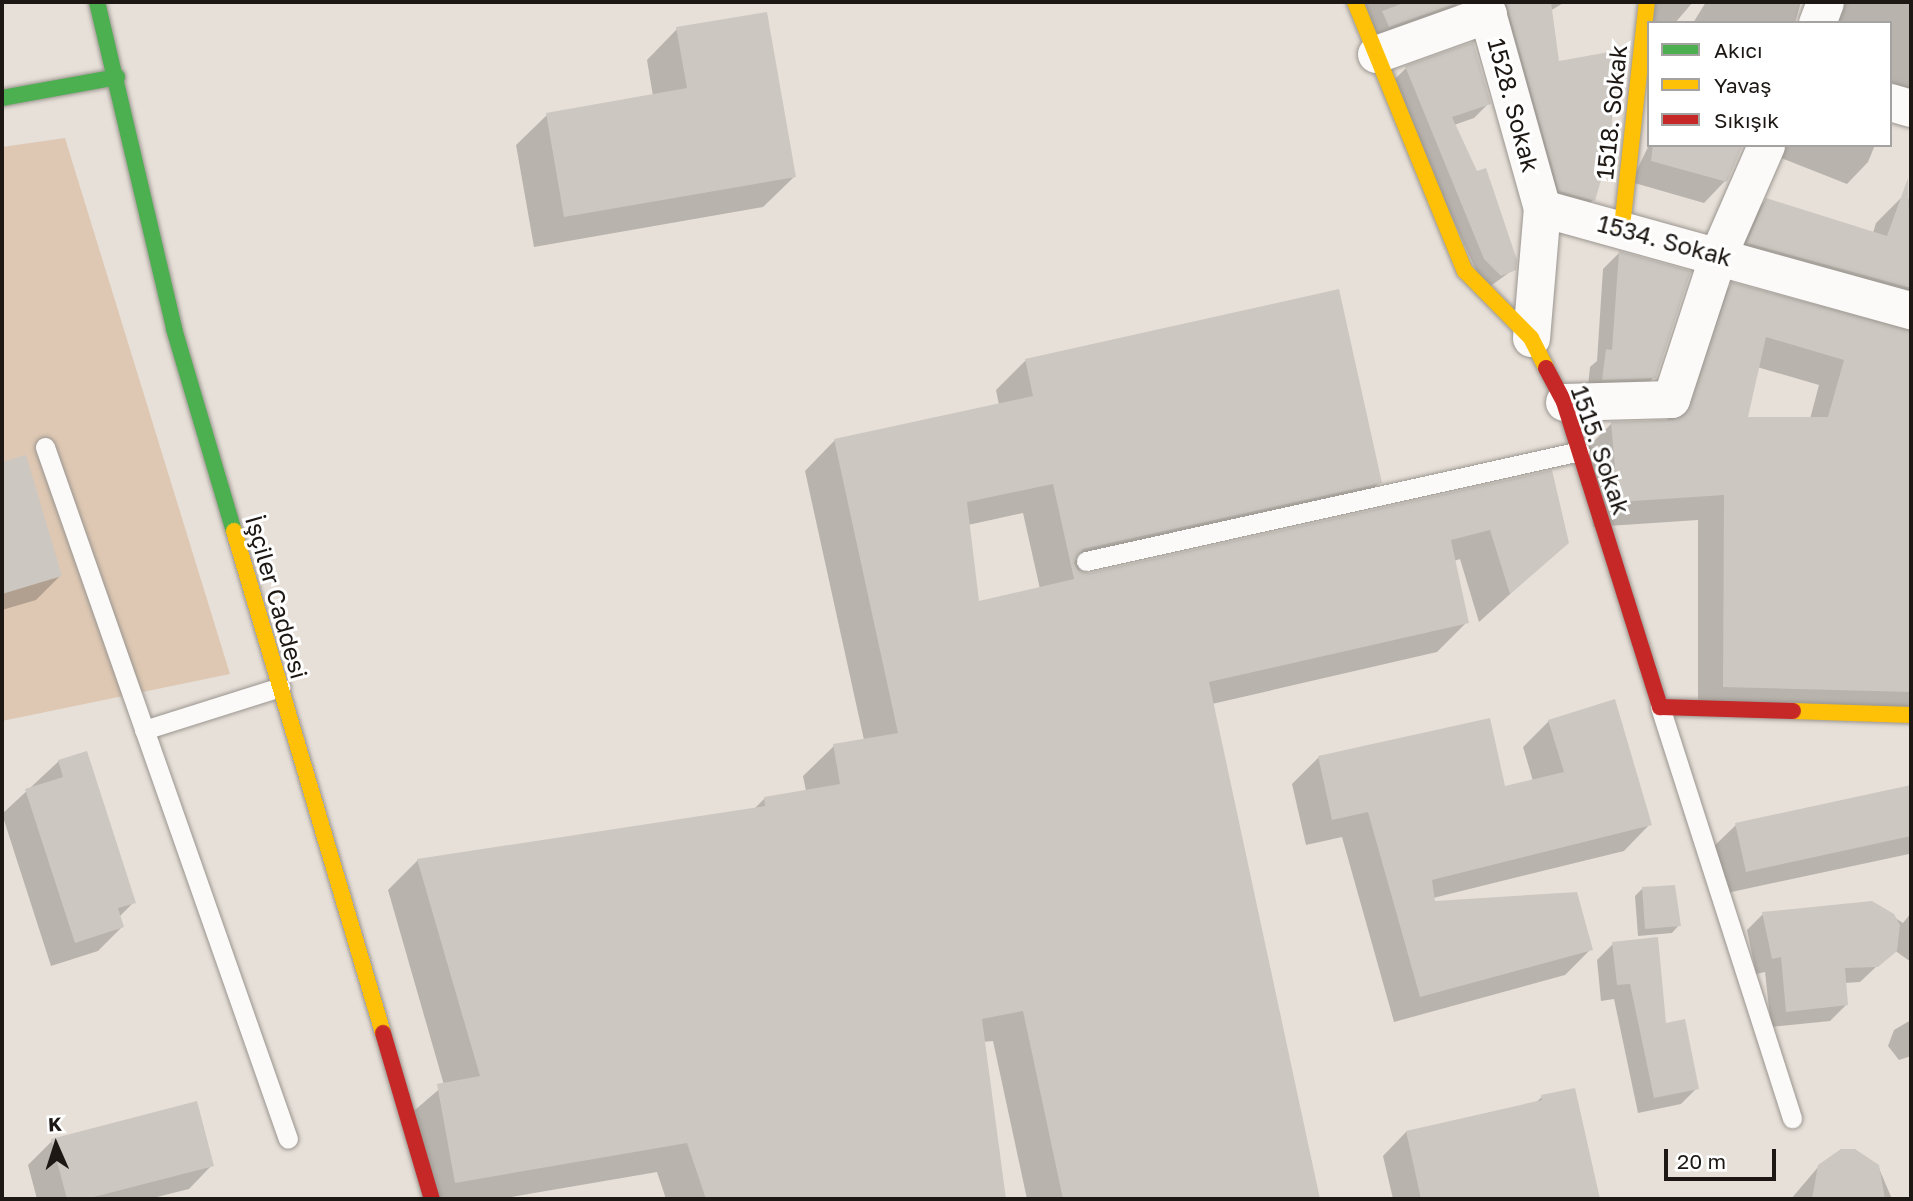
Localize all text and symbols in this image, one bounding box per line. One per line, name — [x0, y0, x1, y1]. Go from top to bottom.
legend — [1647, 21, 1892, 147]
street label: 1528. Sokak — [1482, 35, 1546, 175]
text: Akıcı — [1714, 37, 1763, 63]
street label: 1518. Sokak — [1590, 43, 1632, 181]
text: Yavaş — [1714, 72, 1771, 98]
text: Sıkışık — [1714, 107, 1779, 133]
street label: 1534. Sokak — [1595, 208, 1735, 272]
street label: 1515. Sokak — [1565, 382, 1637, 518]
street label: İşçiler Caddesi — [240, 512, 314, 682]
north arrow — [21, 1110, 91, 1180]
text: K — [47, 1112, 62, 1135]
scale bar — [1668, 1134, 1780, 1178]
text: 20 m — [1677, 1148, 1726, 1174]

